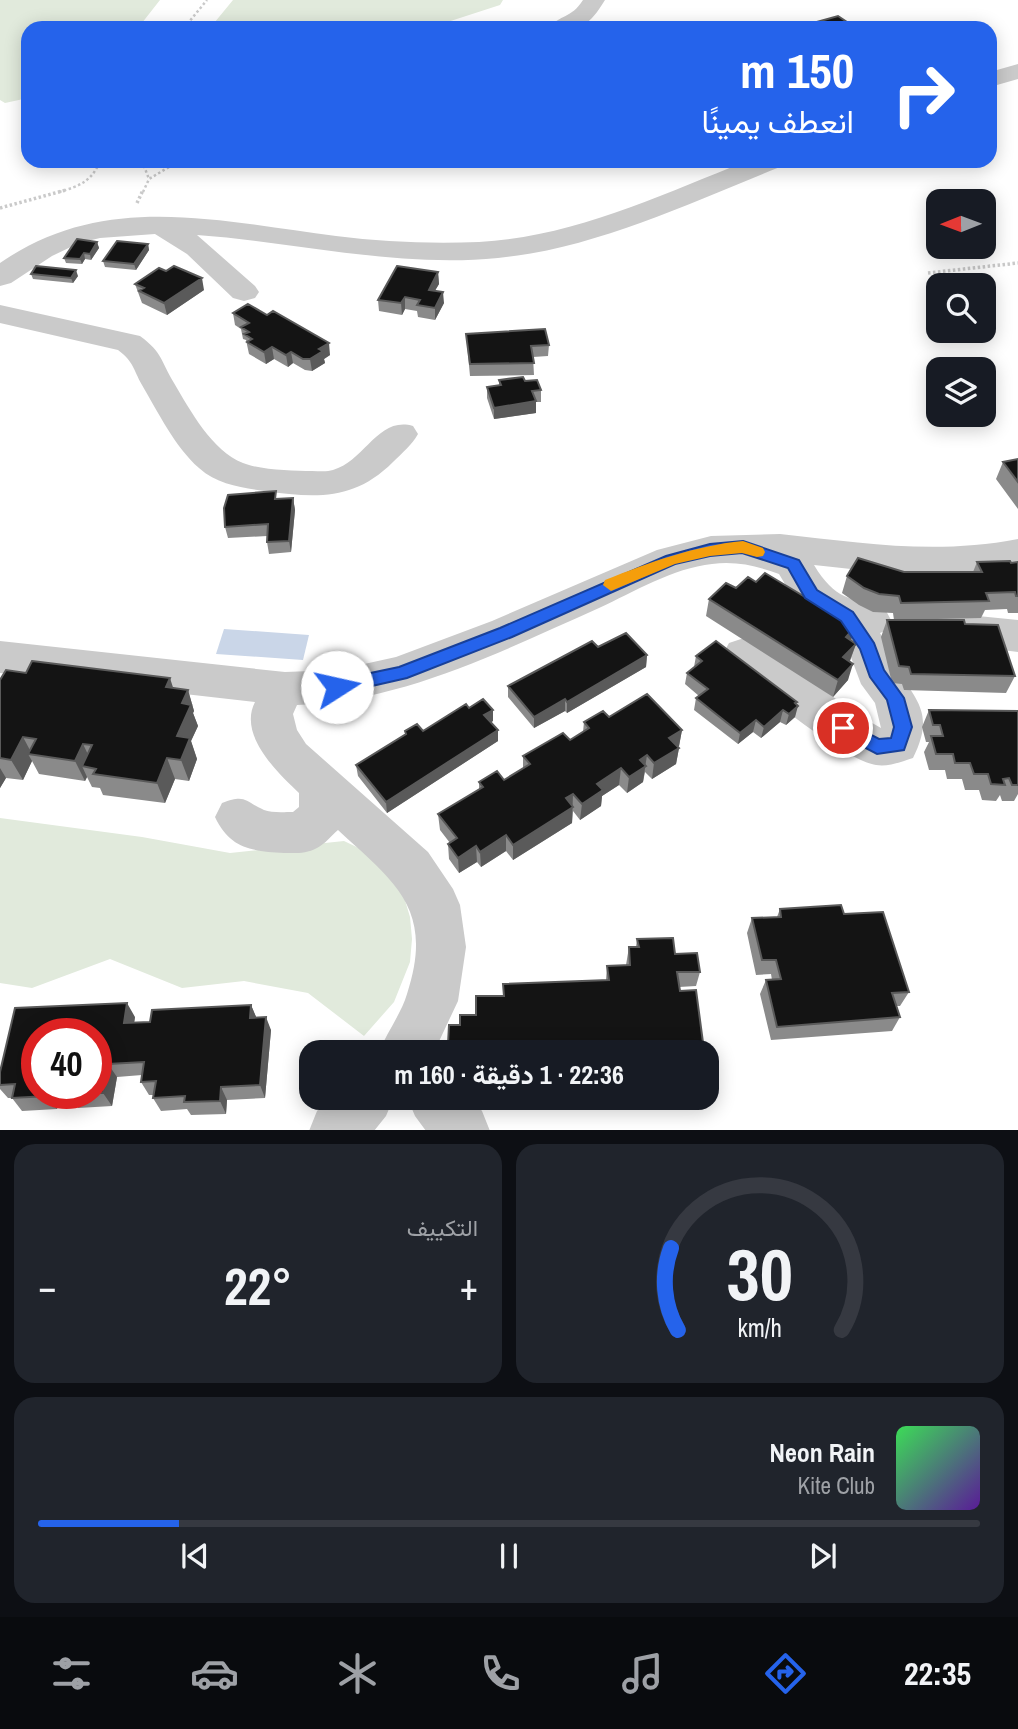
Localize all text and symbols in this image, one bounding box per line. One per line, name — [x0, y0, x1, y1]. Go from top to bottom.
text: 150 m — [740, 37, 854, 103]
icon: right — [878, 49, 969, 140]
text: انعطف يمينًا — [701, 100, 854, 143]
north arrow — [926, 189, 996, 259]
map controls — [926, 189, 996, 427]
button: search — [926, 273, 996, 343]
button: layers — [926, 357, 996, 427]
position arrow — [300, 650, 374, 724]
pin — [813, 698, 873, 758]
icon: arrive — [824, 709, 862, 747]
speed limit sign: 40 — [21, 1018, 112, 1109]
text: 22:36 · 1 دقيقة · 160 m — [394, 1057, 624, 1092]
text: التكييف — [407, 1212, 478, 1243]
text: 30 — [727, 1225, 793, 1323]
text: 22° — [224, 1251, 292, 1321]
text: − — [38, 1261, 56, 1312]
text: + — [460, 1261, 478, 1312]
text: km/h — [738, 1310, 782, 1344]
text: Neon Rain — [770, 1435, 875, 1470]
text: Kite Club — [797, 1470, 875, 1501]
icon: previous — [176, 1537, 214, 1575]
icon: pause — [490, 1537, 528, 1575]
icon: next — [804, 1537, 842, 1575]
icon: filters — [47, 1649, 96, 1698]
icon: car — [190, 1649, 239, 1698]
icon: climate — [333, 1649, 382, 1698]
icon: phone — [476, 1649, 525, 1698]
icon: music — [618, 1649, 667, 1698]
icon: directions — [761, 1649, 810, 1698]
text: 22:35 — [904, 1652, 971, 1695]

